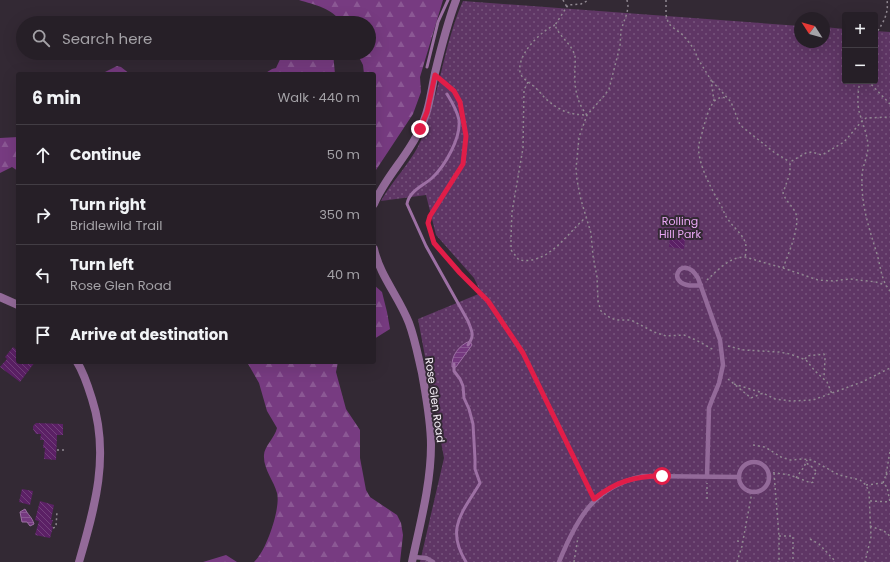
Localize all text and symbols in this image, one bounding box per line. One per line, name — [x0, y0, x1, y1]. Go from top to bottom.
north arrow — [794, 12, 830, 48]
map controls — [842, 12, 878, 84]
button: + — [842, 12, 878, 48]
search box — [16, 16, 376, 60]
icon: search — [30, 27, 52, 49]
text: Search here — [62, 28, 152, 49]
button: − — [842, 48, 878, 84]
text: 6 min — [32, 86, 81, 110]
text: Walk · 440 m — [278, 88, 360, 107]
route end — [411, 120, 429, 138]
icon: ahead — [32, 144, 54, 166]
text: Continue — [70, 144, 141, 165]
text: 50 m — [327, 145, 360, 164]
text: Turn right — [70, 194, 146, 215]
icon: right — [32, 204, 54, 226]
text: 350 m — [319, 205, 360, 224]
park label: Rolling Hill Park — [659, 213, 701, 242]
text: Bridlewild Trail — [70, 216, 162, 235]
text: Turn left — [70, 254, 134, 275]
icon: left — [32, 264, 54, 286]
text: 40 m — [327, 265, 360, 284]
text: Rose Glen Road — [70, 276, 172, 295]
icon: arrive — [32, 324, 54, 346]
text: Arrive at destination — [70, 324, 228, 345]
street label: Rose Glen Road — [421, 356, 449, 444]
route start — [653, 467, 671, 485]

